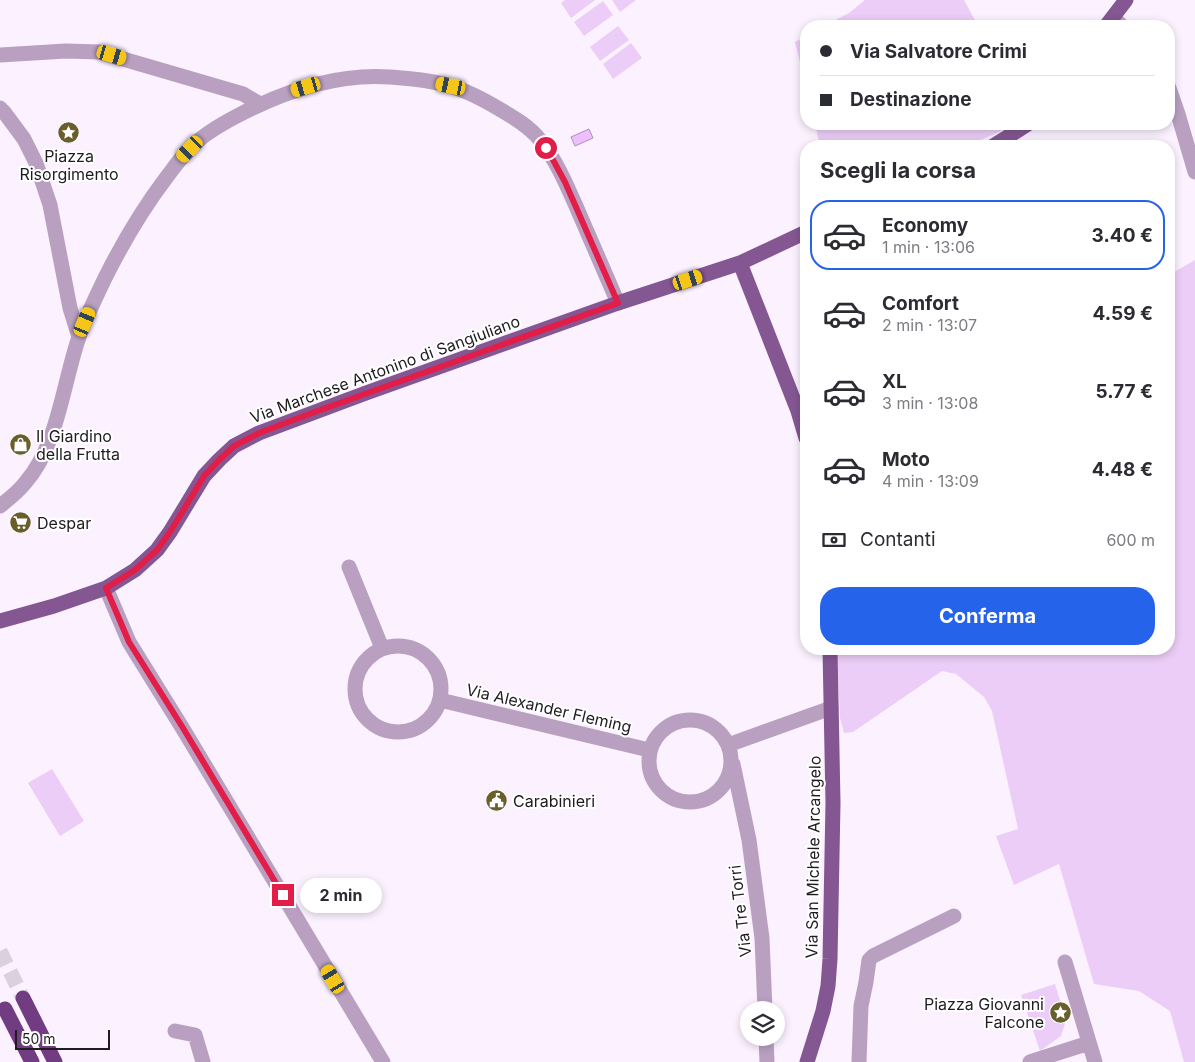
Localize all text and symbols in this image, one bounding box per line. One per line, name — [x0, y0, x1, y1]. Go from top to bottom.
text: Via Salvatore Crimi — [850, 40, 1027, 63]
car — [95, 44, 128, 66]
car — [289, 76, 322, 98]
car — [434, 76, 467, 96]
text: Destinazione — [850, 88, 971, 111]
place icon: Piazza Risorgimento — [57, 120, 81, 144]
car — [174, 133, 205, 165]
route start — [535, 137, 557, 159]
place label: Piazza Risorgimento — [19, 146, 119, 184]
text: Scegli la corsa — [820, 157, 976, 183]
icon: car — [822, 213, 867, 258]
text: Economy — [882, 214, 968, 237]
text: 3.40 € — [1092, 224, 1153, 247]
text: 1 min · 13:06 — [882, 237, 975, 257]
car — [671, 268, 704, 292]
icon: car — [822, 291, 867, 336]
text: Comfort — [882, 292, 959, 315]
text: 4.59 € — [1093, 302, 1153, 325]
car — [72, 305, 97, 339]
street label: Via Marchese Antonino di Sangiuliano — [247, 311, 523, 427]
text: 2 min · 13:07 — [882, 315, 977, 335]
icon: car — [822, 369, 867, 414]
text: XL — [882, 370, 907, 393]
text: 5.77 € — [1095, 380, 1153, 403]
text: 3 min · 13:08 — [882, 393, 978, 413]
place label: Il Giardino della Frutta — [36, 426, 120, 464]
shop icon: Il Giardino della Frutta — [8, 433, 32, 457]
icon: car — [822, 447, 867, 492]
text: Moto — [882, 448, 930, 471]
text: 4.48 € — [1092, 458, 1153, 481]
text: 4 min · 13:09 — [882, 471, 979, 491]
supermarket icon: Despar — [9, 511, 33, 535]
place label: Despar — [37, 513, 91, 533]
icon: cash — [820, 526, 848, 554]
text: Contanti — [860, 528, 936, 551]
text: 600 m — [1106, 530, 1155, 550]
button: Conferma — [820, 587, 1155, 645]
street label: Via Alexander Fleming — [464, 679, 634, 737]
street label: Via San Michele Arcangelo — [801, 755, 825, 959]
public building icon: Carabinieri — [485, 789, 509, 813]
place label: Carabinieri — [513, 791, 595, 811]
street label: Via Tre Torri — [724, 864, 756, 958]
callout: 2 min — [300, 878, 383, 912]
route end — [272, 884, 294, 906]
text: 2 min — [320, 885, 362, 905]
car — [318, 962, 347, 996]
place label: Piazza Giovanni Falcone — [924, 994, 1044, 1032]
map controls — [740, 1001, 785, 1046]
button: layers — [740, 1001, 785, 1046]
place icon: Piazza Giovanni Falcone — [1048, 1001, 1072, 1025]
scale bar — [15, 1027, 110, 1050]
text: 50 m — [22, 1030, 56, 1047]

